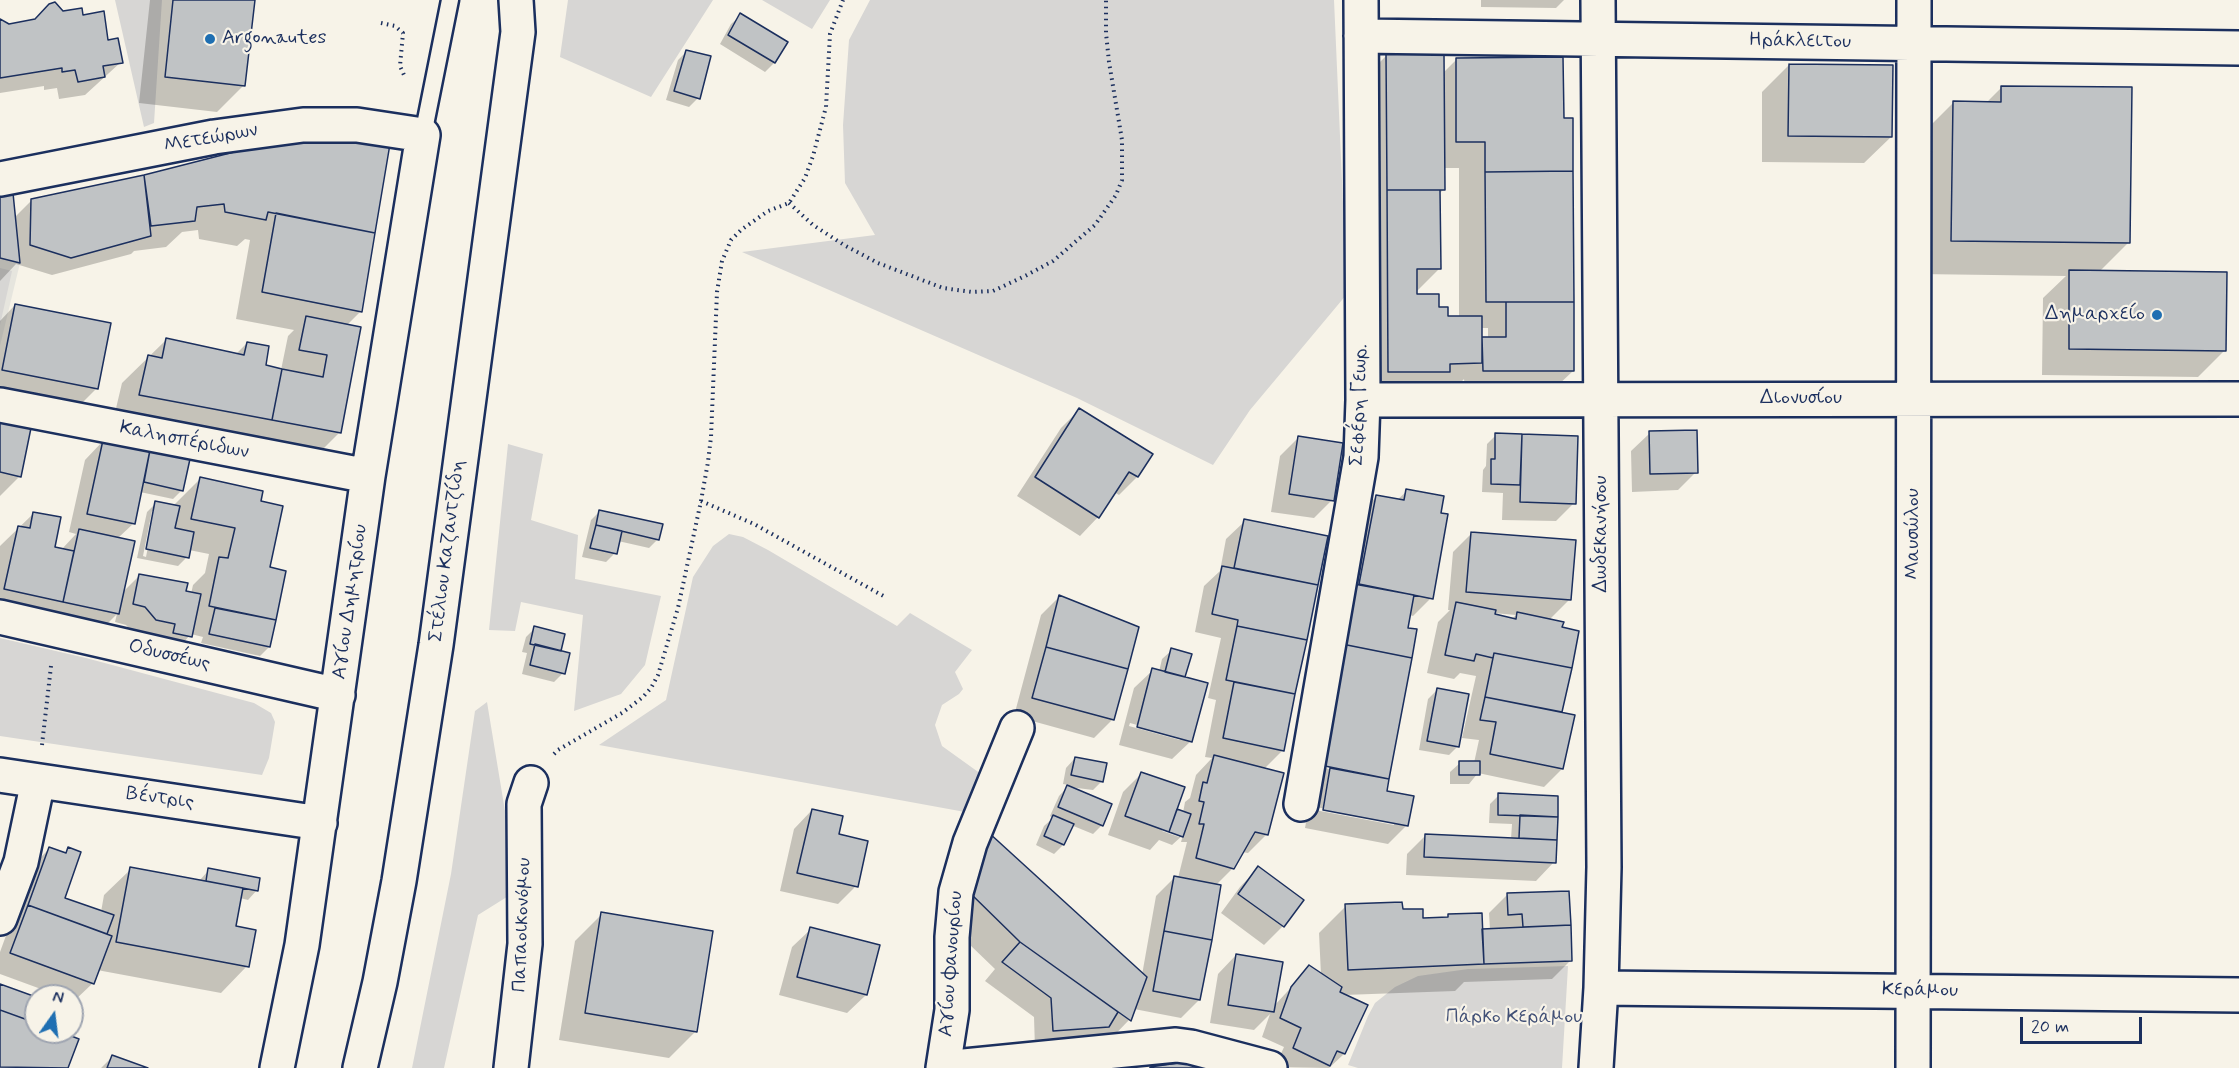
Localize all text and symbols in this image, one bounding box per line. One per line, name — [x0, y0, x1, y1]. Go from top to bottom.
place label: Argonautes — [222, 27, 327, 51]
street label: Ηράκλειτου — [1749, 29, 1851, 55]
marker: Argonautes — [203, 32, 217, 46]
street label: Μετεώρων — [162, 119, 260, 159]
place label: Δημαρχείο — [2045, 303, 2145, 327]
marker: Δημαρχείο — [2150, 308, 2164, 322]
street label: Σεφέρη Γεωρ. — [1346, 344, 1374, 466]
street label: Διονυσίου — [1760, 387, 1842, 411]
street label: Καλησπέριδων — [117, 417, 251, 465]
street label: Στέλιου Καζαντζίδη — [425, 459, 471, 643]
street label: Δωδεκανήσου — [1590, 475, 1614, 593]
street label: Μαυσώλου — [1902, 488, 1926, 580]
street label: Αγίου Δημητρίου — [328, 523, 374, 681]
street label: Οδυσσέως — [126, 635, 212, 677]
street label: Βέντρις — [125, 782, 195, 816]
street label: Παπαοικονόμου — [509, 857, 537, 993]
street label: Αγίου Φανουρίου — [935, 890, 969, 1038]
street label: Κεράμου — [1882, 978, 1958, 1004]
north arrow — [24, 984, 84, 1044]
text: N — [50, 987, 66, 1009]
scale bar — [2023, 1005, 2144, 1043]
park label: Πάρκο Κεράμου — [1446, 1006, 1582, 1030]
text: 20 m — [2031, 1015, 2069, 1039]

